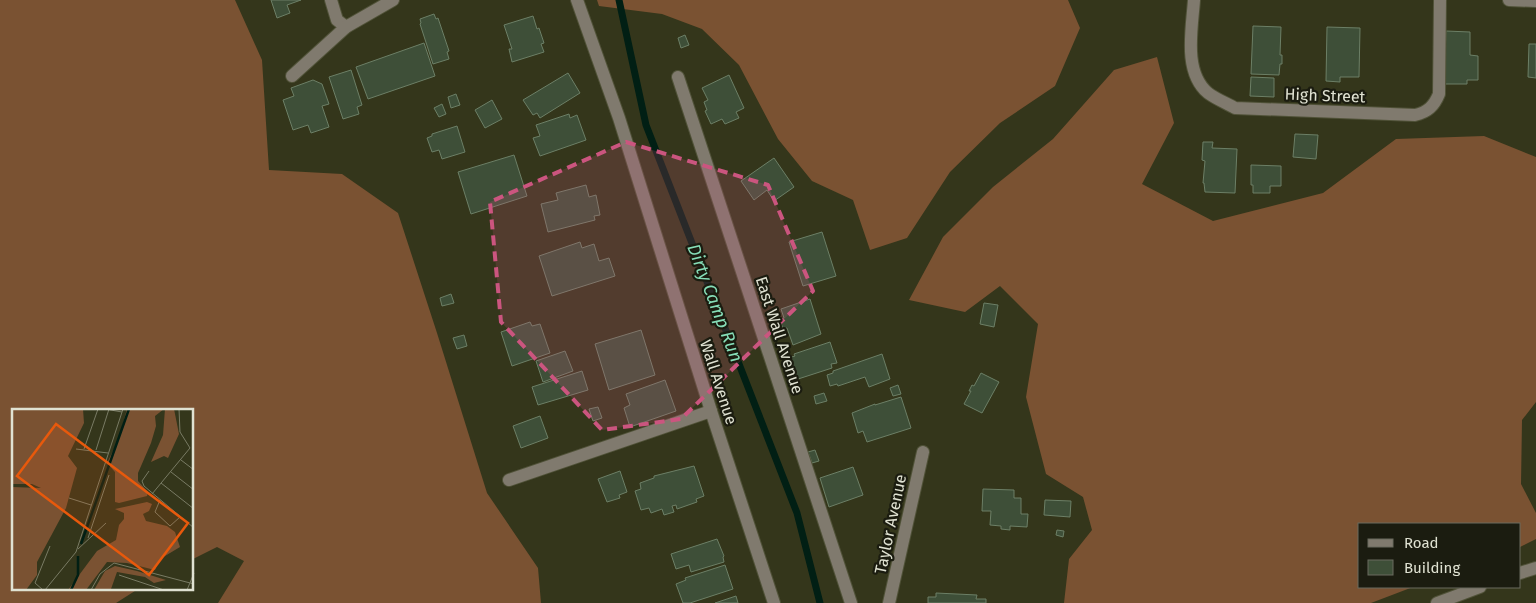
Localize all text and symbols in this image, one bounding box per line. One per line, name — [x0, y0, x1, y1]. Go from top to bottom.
street label: High Street — [1284, 85, 1366, 106]
water label: Dirty Camp Run — [682, 241, 748, 365]
street label: East Wall Avenue — [752, 274, 807, 396]
street label: Wall Avenue — [696, 337, 741, 427]
inset map — [12, 409, 194, 590]
street label: Taylor Avenue — [871, 473, 910, 576]
legend — [1358, 523, 1521, 588]
text: Road — [1404, 534, 1439, 552]
text: Building — [1404, 559, 1460, 577]

